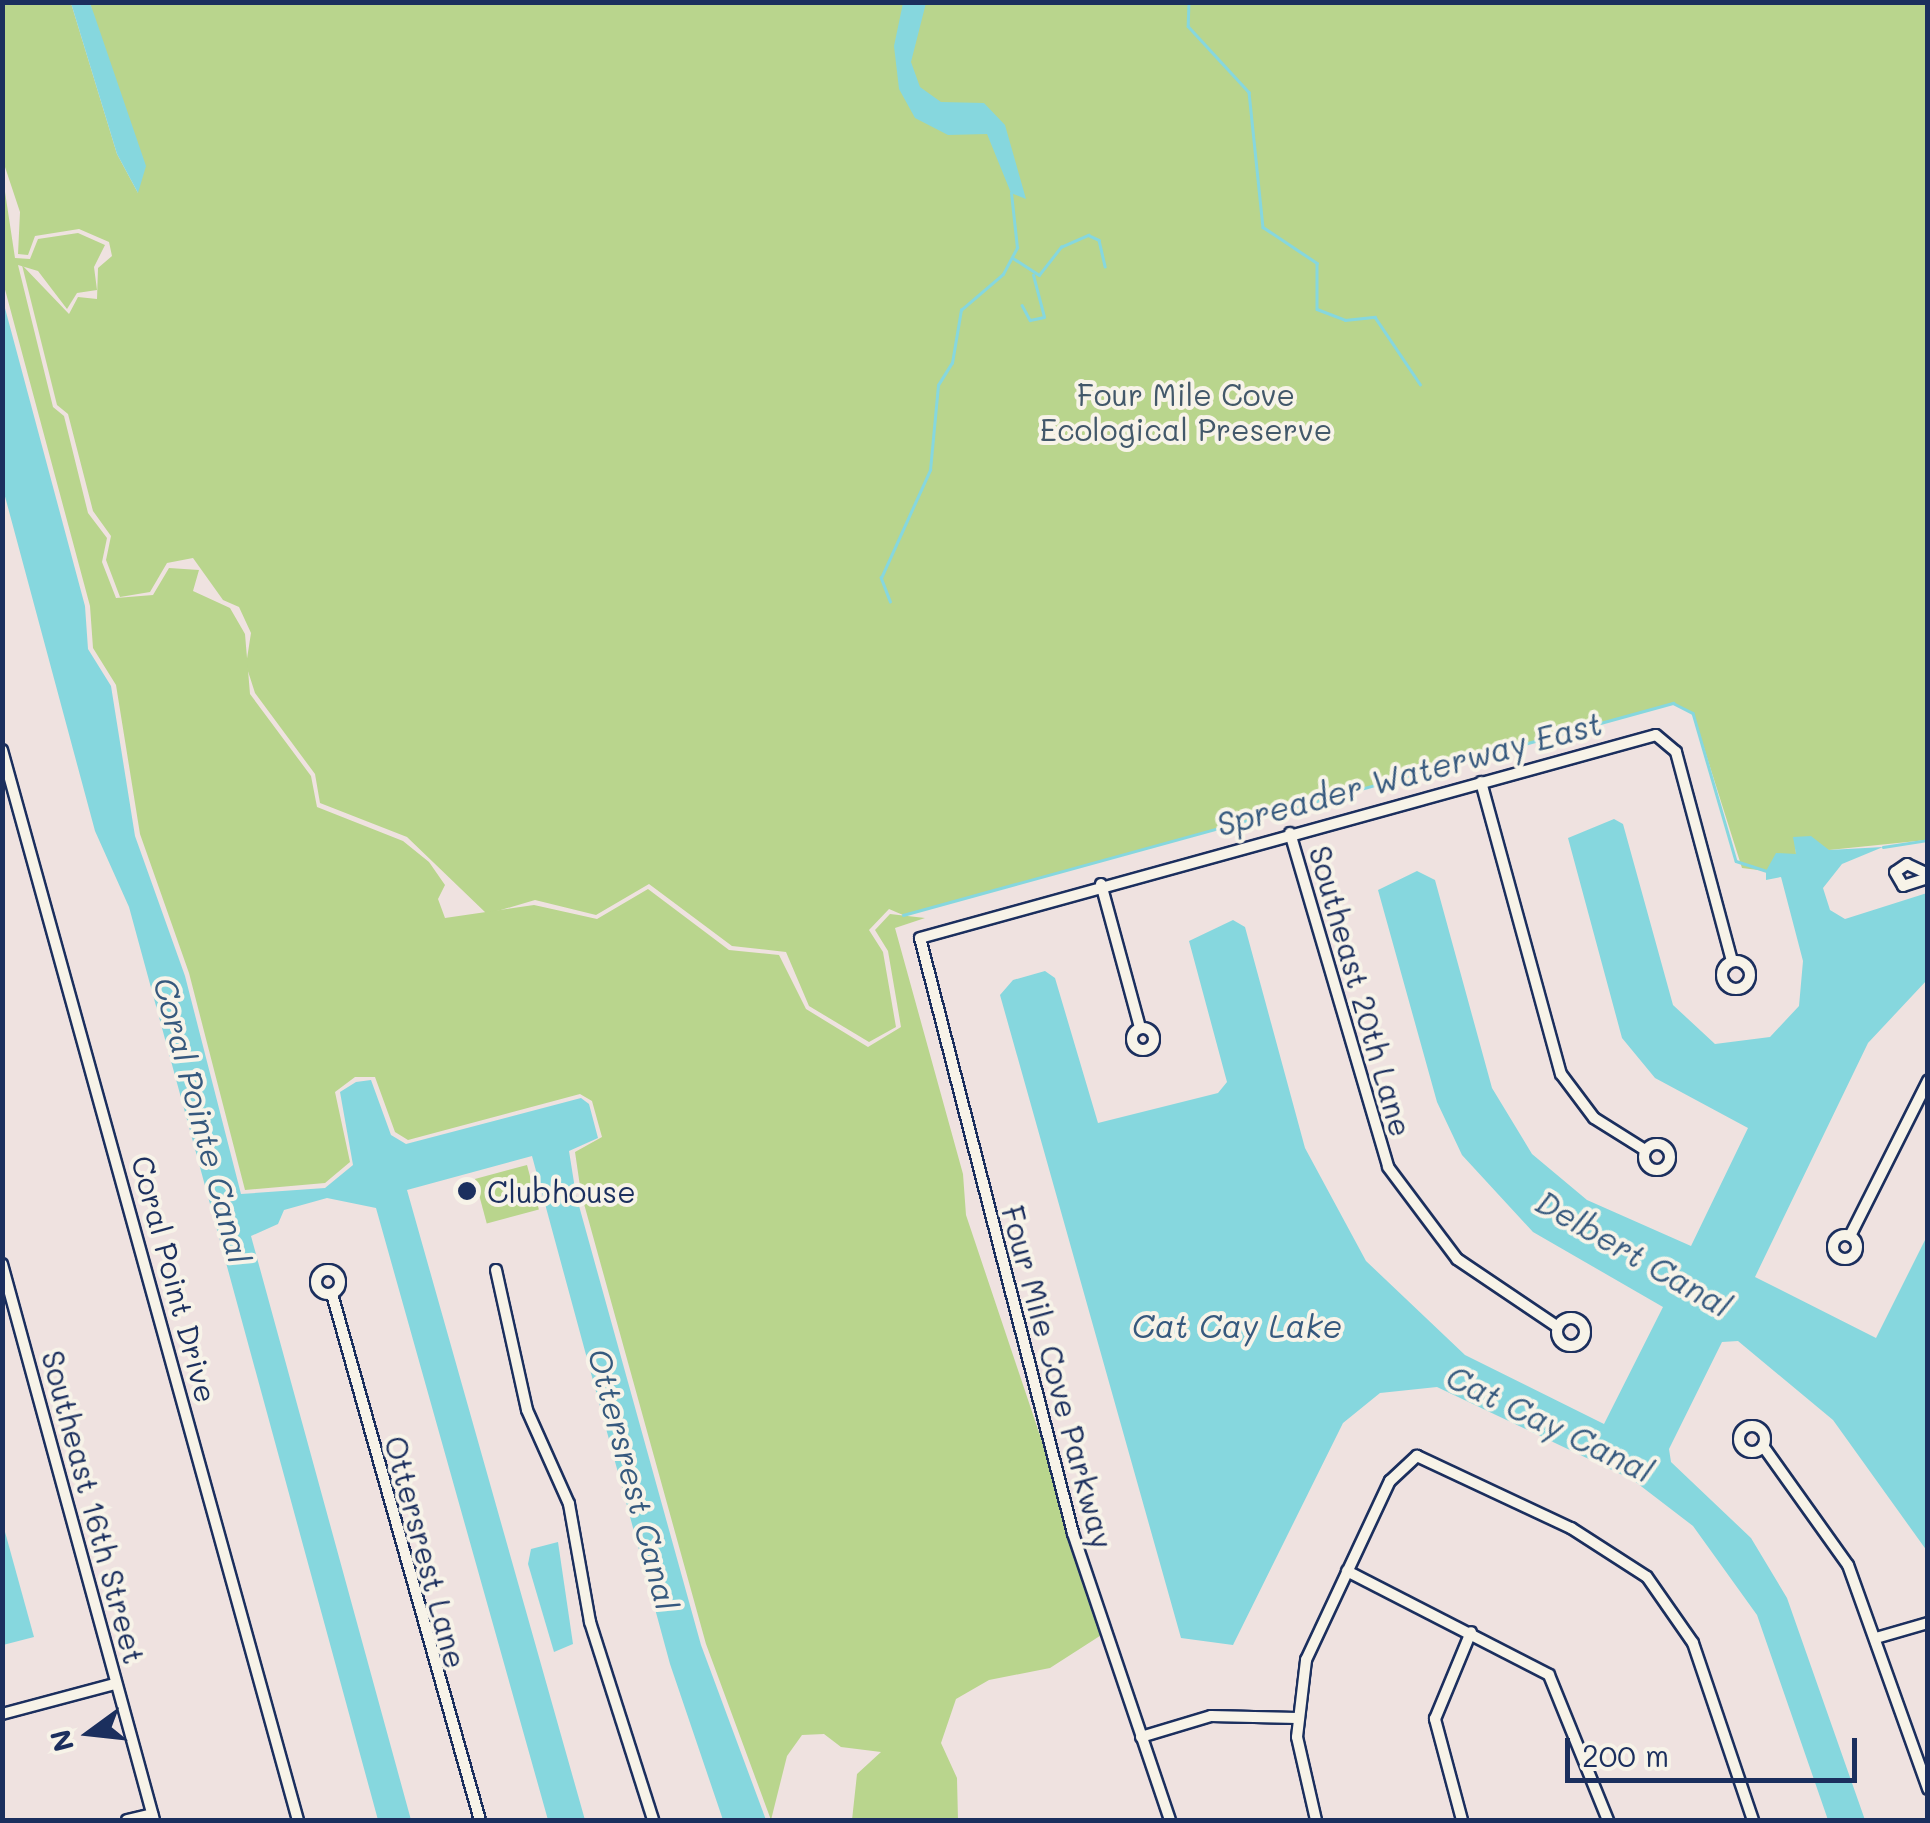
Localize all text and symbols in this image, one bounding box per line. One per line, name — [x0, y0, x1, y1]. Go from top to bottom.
park label: Four Mile Cove Ecological Preserve — [1040, 376, 1332, 446]
water label: Spreader Waterway East — [1212, 703, 1606, 843]
street label: Southeast 20th Lane — [1302, 842, 1420, 1140]
water label: Coral Pointe Canal — [146, 973, 260, 1267]
street label: Coral Point Drive — [125, 1152, 225, 1406]
place label: Clubhouse — [487, 1173, 636, 1209]
marker: Clubhouse — [456, 1180, 478, 1202]
water label: Delbert Canal — [1530, 1182, 1738, 1324]
street label: Four Mile Cove Parkway — [995, 1202, 1121, 1552]
water label: Cat Cay Lake — [1132, 1306, 1342, 1344]
water label: Ottersrest Canal — [581, 1344, 687, 1614]
street label: Southeast 16th Street — [35, 1347, 153, 1667]
water label: Cat Cay Canal — [1440, 1356, 1660, 1490]
street label: Ottersrest Lane — [378, 1432, 474, 1672]
north arrow — [40, 1683, 140, 1783]
scale bar — [1570, 1718, 1862, 1780]
text: N — [41, 1726, 81, 1756]
text: 200 m — [1582, 1735, 1669, 1775]

